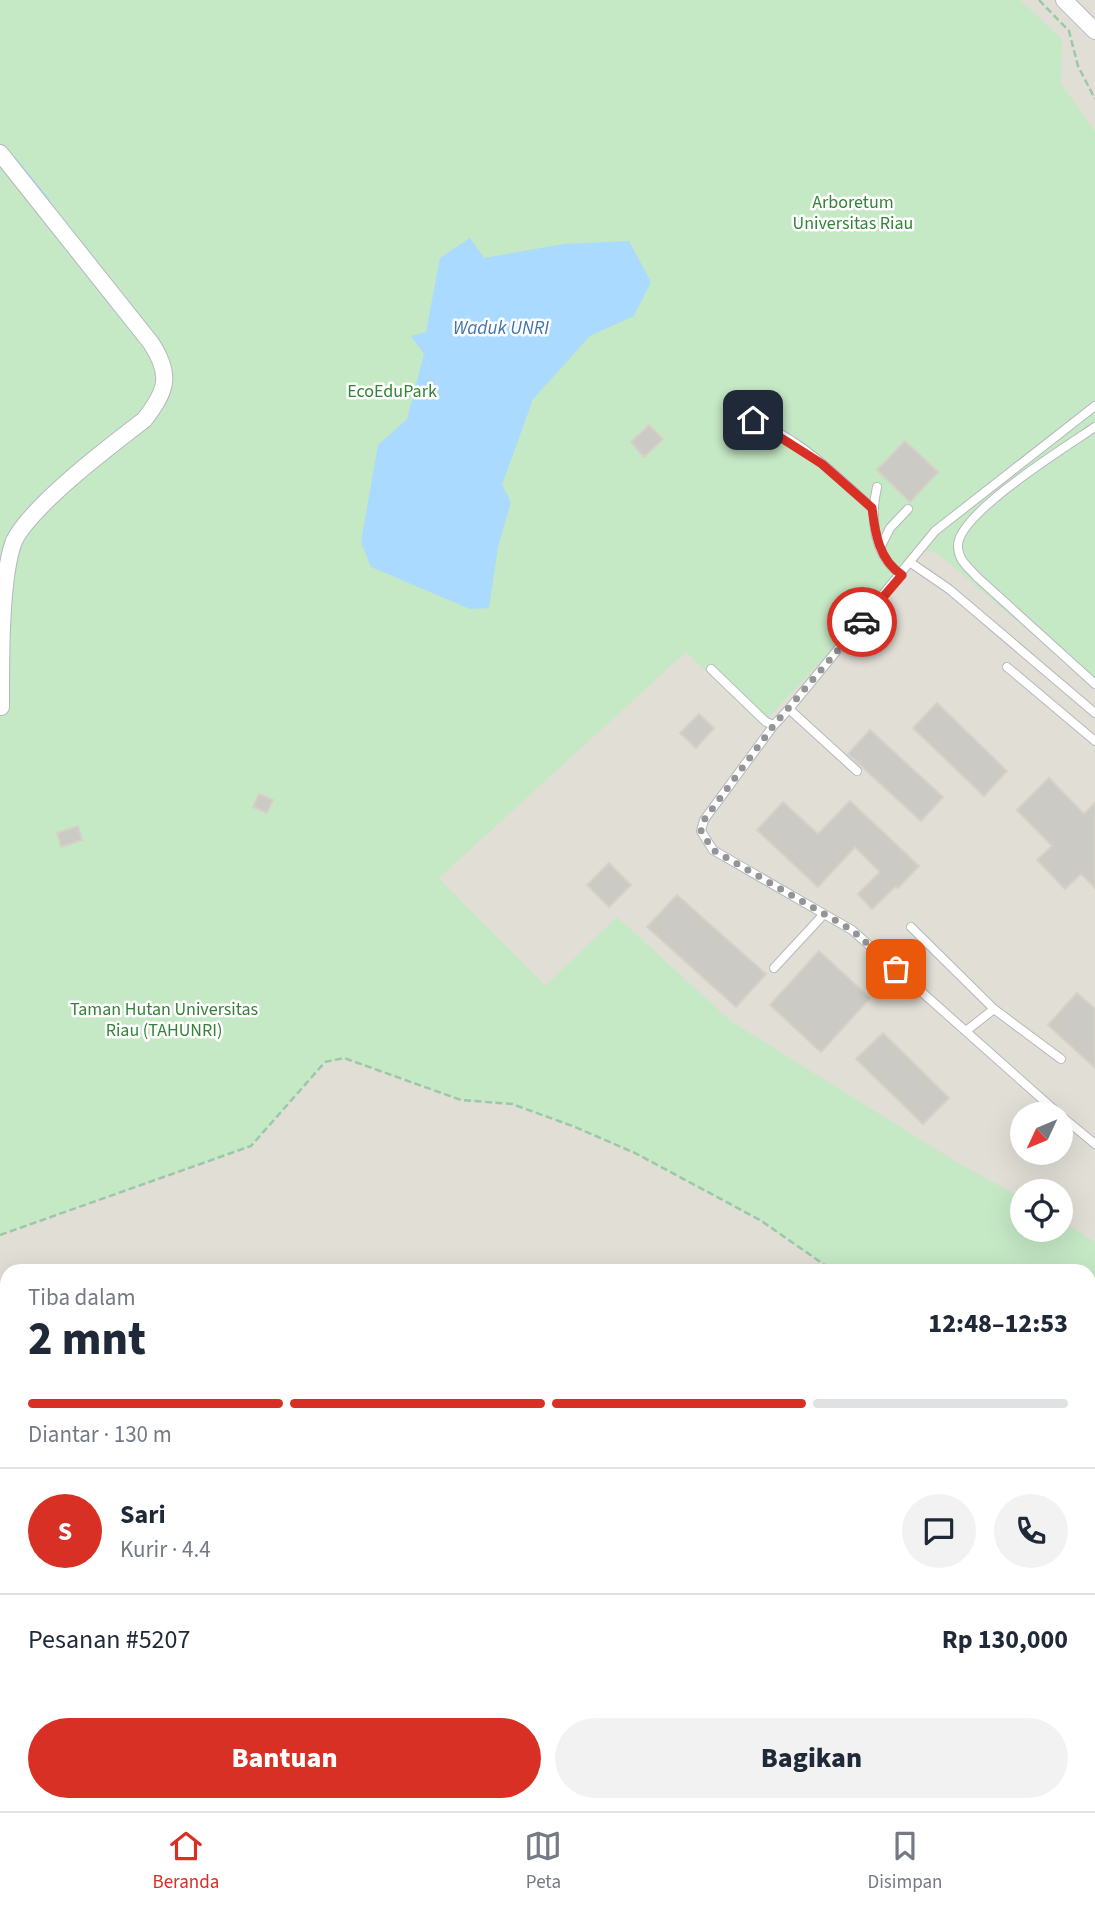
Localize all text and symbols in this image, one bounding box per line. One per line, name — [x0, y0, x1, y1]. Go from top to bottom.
park label: Arboretum Universitas Riau — [793, 190, 913, 236]
water label: Waduk UNRI — [453, 315, 549, 342]
park label: EcoEduPark — [347, 379, 437, 404]
pin — [723, 390, 783, 450]
icon: home — [734, 401, 772, 439]
courier — [827, 587, 897, 657]
icon: car — [843, 603, 881, 641]
pin — [866, 939, 926, 999]
icon: bag — [877, 950, 915, 988]
park label: Taman Hutan Universitas Riau (TAHUNRI) — [70, 997, 258, 1043]
north arrow — [1010, 1102, 1073, 1166]
map controls — [1010, 1102, 1073, 1242]
button: locate — [1010, 1179, 1073, 1242]
text: Tiba dalam — [28, 1281, 135, 1314]
text: 12:48–12:53 — [928, 1305, 1068, 1342]
text: 2 mnt — [28, 1307, 146, 1372]
text: Diantar · 130 m — [28, 1418, 172, 1451]
button: chat — [902, 1494, 976, 1568]
button: phone — [994, 1494, 1068, 1568]
text: Sari — [120, 1496, 166, 1533]
text: S — [58, 1513, 72, 1550]
text: Kurir · 4.4 — [120, 1533, 211, 1566]
text: Pesanan #5207 — [28, 1621, 190, 1658]
text: Rp 130,000 — [942, 1621, 1068, 1658]
button: Bantuan — [28, 1718, 541, 1798]
button: Bagikan — [555, 1718, 1068, 1798]
tab: Beranda — [153, 1827, 219, 1896]
tab: Peta — [524, 1827, 562, 1896]
tab: Disimpan — [867, 1827, 942, 1896]

